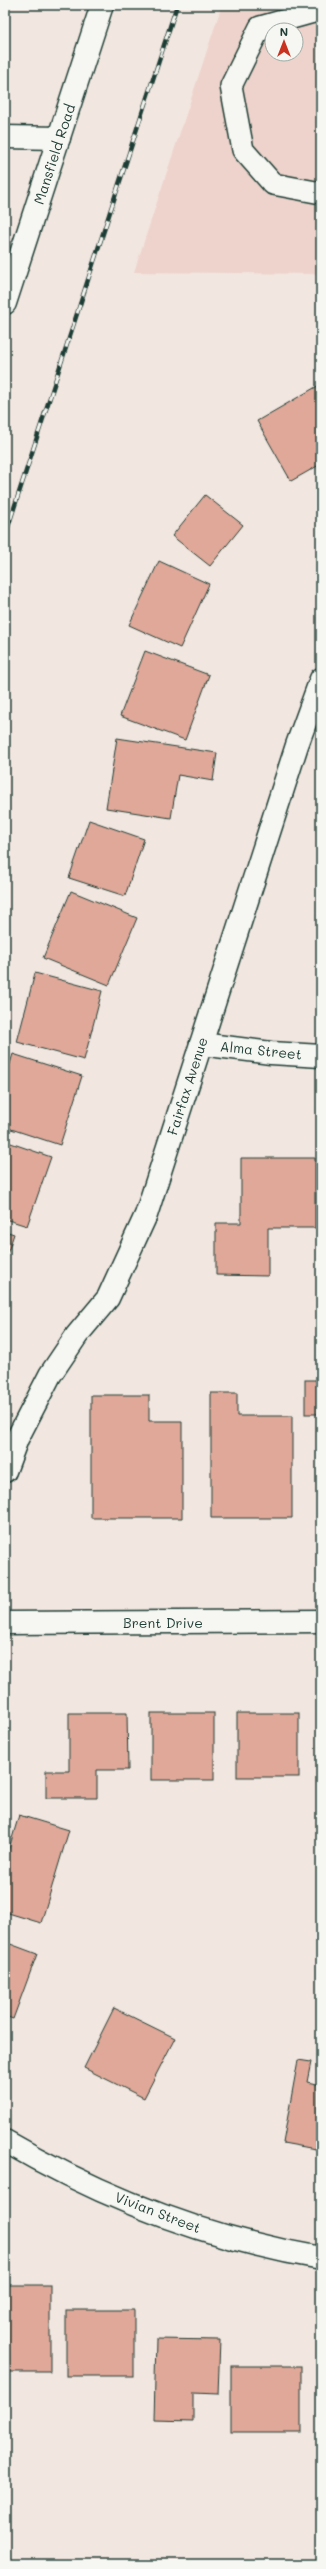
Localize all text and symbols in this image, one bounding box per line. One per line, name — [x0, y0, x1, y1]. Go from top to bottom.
north arrow — [264, 22, 304, 62]
text: N — [280, 24, 288, 39]
street label: Mansfield Road — [29, 101, 79, 207]
street label: Fairfax Avenue — [162, 1035, 212, 1137]
street label: Alma Street — [219, 1036, 303, 1064]
street label: Brent Drive — [123, 1613, 203, 1632]
street label: Vivian Street — [112, 2187, 204, 2237]

